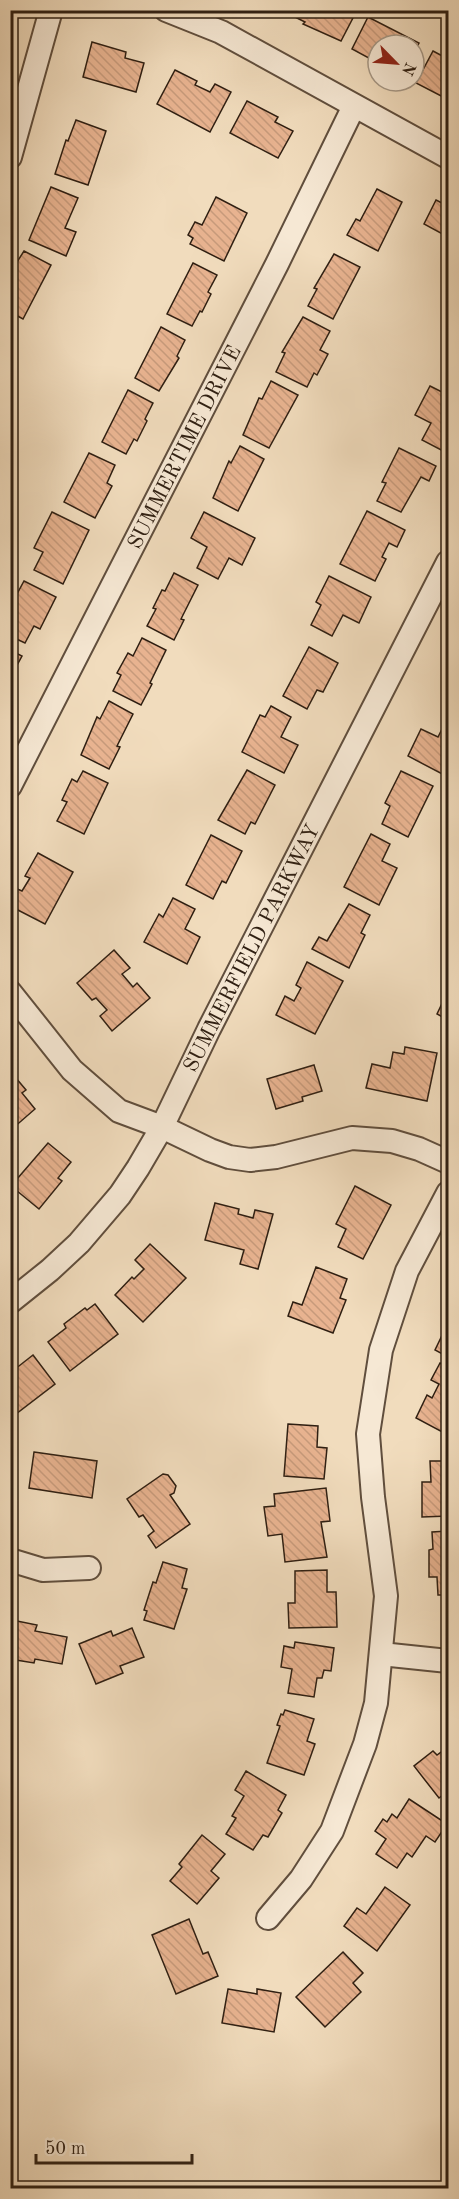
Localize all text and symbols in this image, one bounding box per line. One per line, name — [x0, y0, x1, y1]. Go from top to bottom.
north arrow — [366, 33, 426, 93]
text: N — [398, 60, 418, 78]
street label: SUMMERTIME DRIVE — [125, 343, 246, 553]
street label: SUMMERFIELD PARKWAY — [181, 821, 324, 1076]
scale bar — [36, 2127, 192, 2165]
text: 50 m — [45, 2140, 85, 2158]

